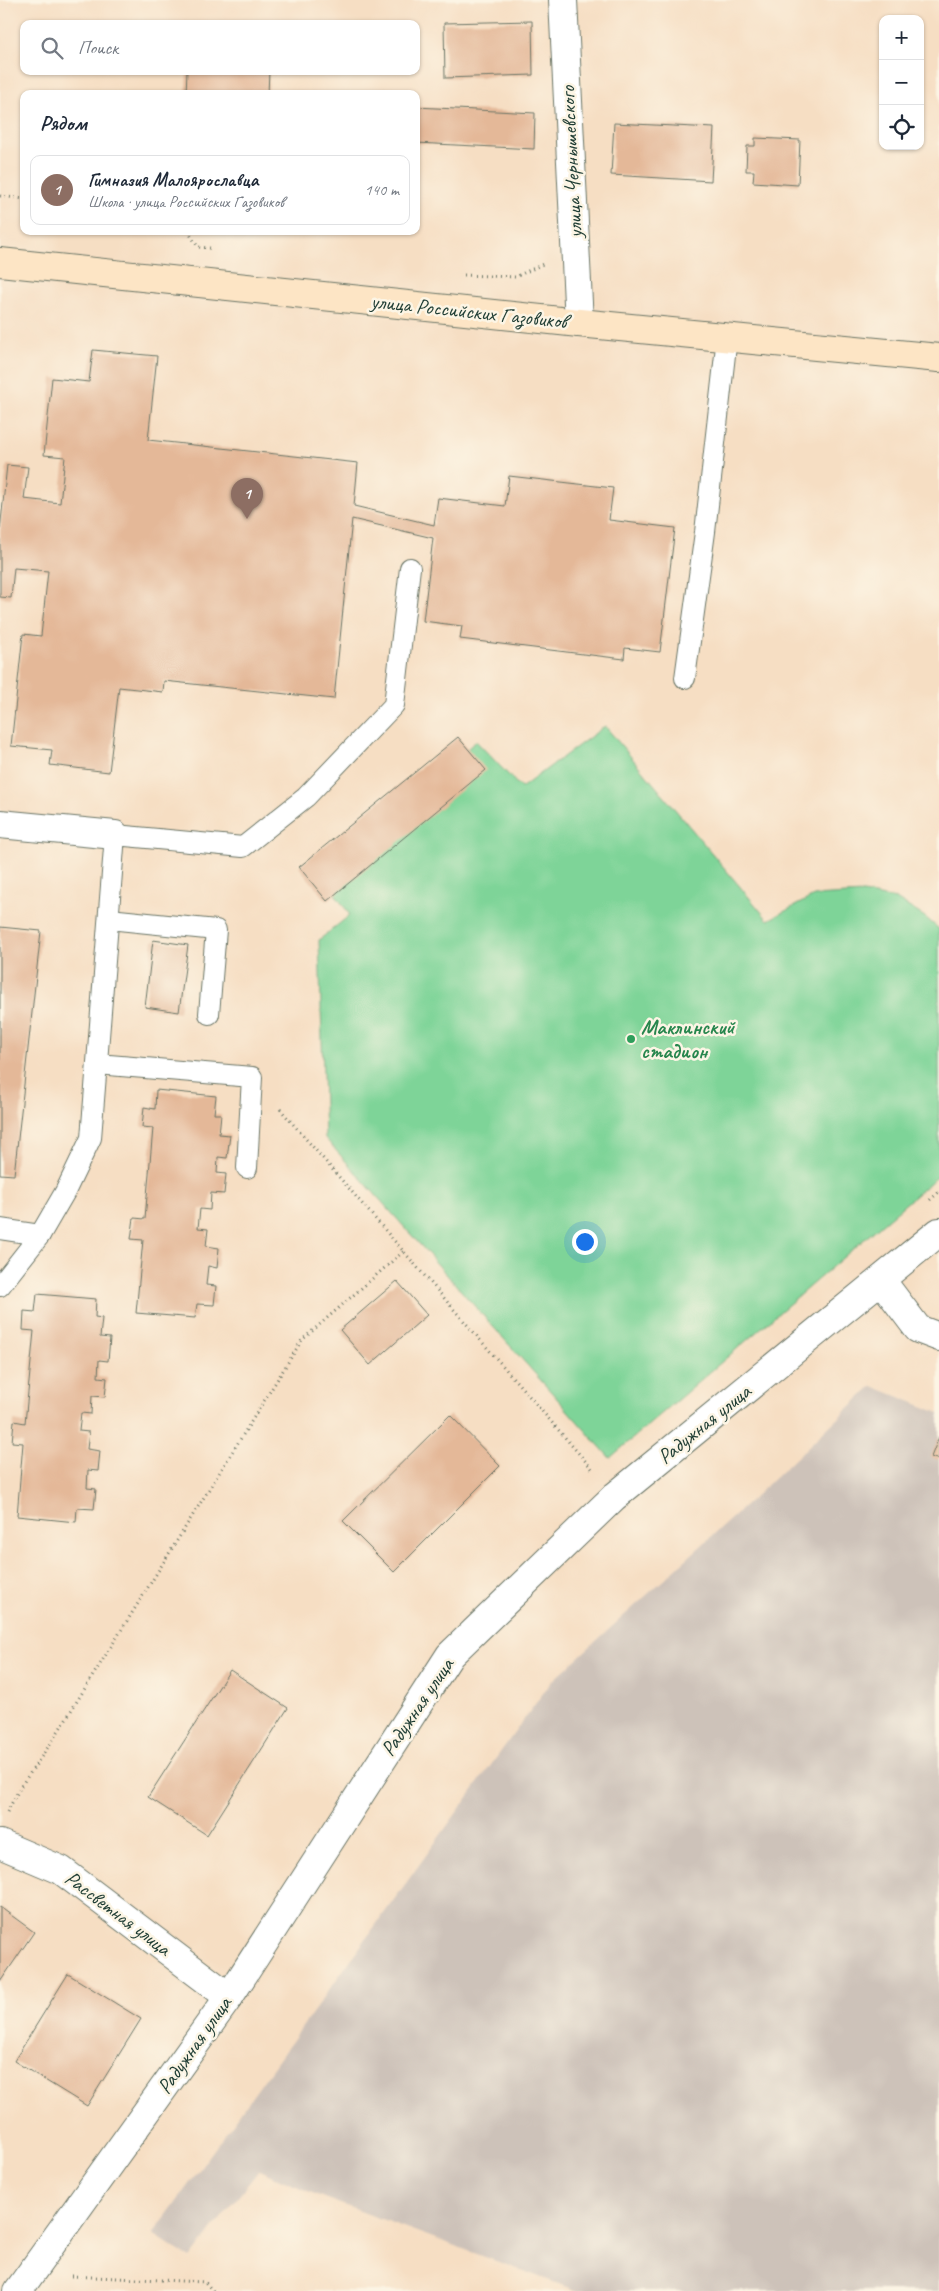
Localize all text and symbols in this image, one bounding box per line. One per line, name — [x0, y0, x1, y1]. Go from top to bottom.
map controls — [879, 15, 924, 150]
button: + — [879, 15, 924, 60]
search box — [20, 20, 420, 75]
icon: search — [38, 34, 66, 62]
text: Поиск — [78, 36, 118, 60]
button: − — [879, 60, 924, 105]
street label: улица Чернышевского — [554, 84, 588, 241]
button: locate — [879, 105, 924, 150]
text: Рядом — [40, 110, 87, 136]
text: Гимназия Малоярославца — [88, 168, 258, 192]
text: 1 — [53, 180, 61, 200]
text: 140 m — [365, 180, 399, 200]
text: Школа · улица Российских Газовиков — [88, 192, 284, 212]
street label: улица Российских Газовиков — [368, 288, 573, 336]
pin: 1 — [231, 478, 263, 519]
place label: Маклинский стадион — [641, 1014, 737, 1064]
marker: Маклинский стадион — [625, 1033, 637, 1045]
your location — [572, 1229, 598, 1255]
street label: Радужная улица — [652, 1377, 757, 1470]
street label: Радужная улица — [375, 1652, 460, 1761]
street label: Рассветная улица — [60, 1865, 178, 1962]
street label: Радужная улица — [151, 1990, 238, 2099]

